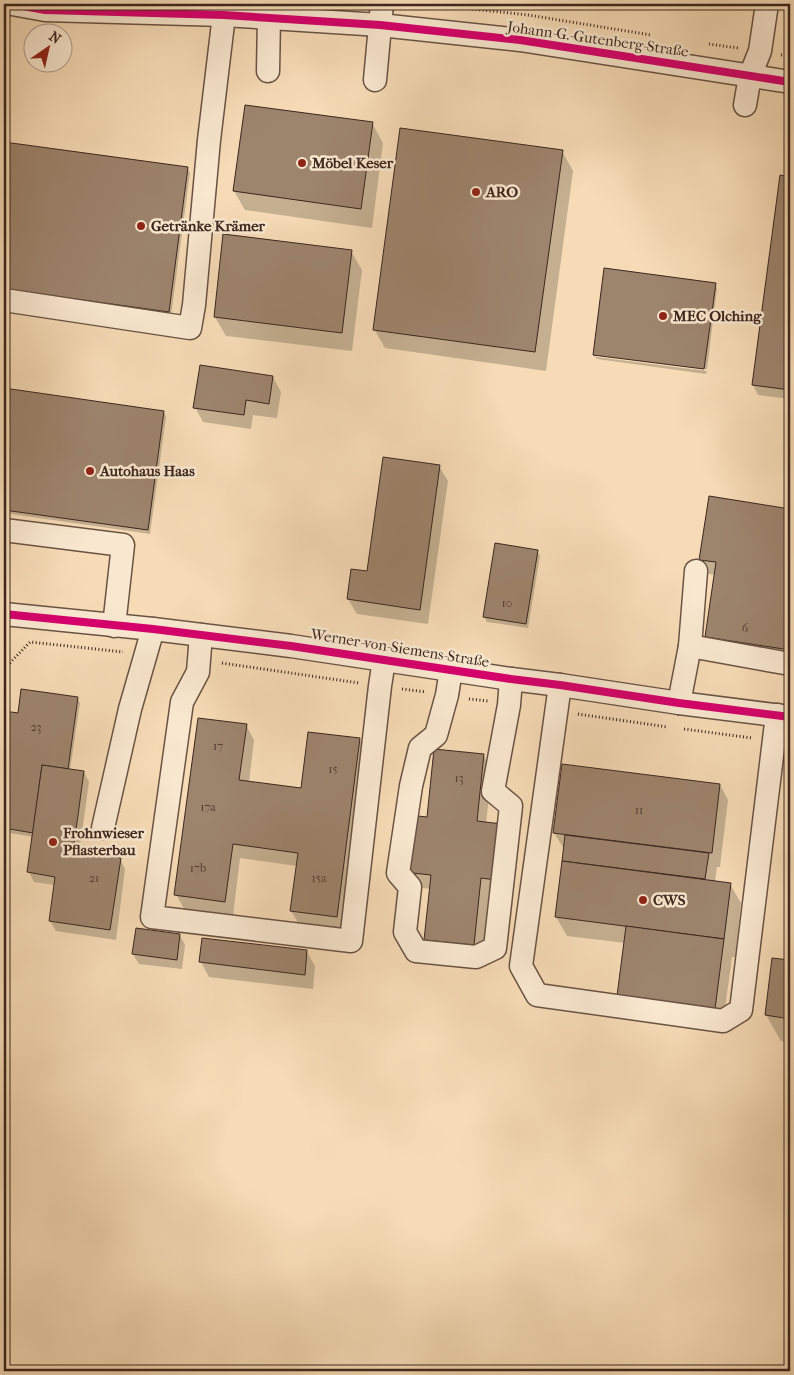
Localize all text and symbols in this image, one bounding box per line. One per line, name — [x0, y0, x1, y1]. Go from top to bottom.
street label: Johann-G.-Gutenberg-Straße — [505, 17, 690, 61]
north arrow — [22, 22, 72, 72]
text: N — [46, 28, 64, 48]
place label: Möbel Keser — [311, 154, 394, 172]
marker: Möbel Keser — [296, 157, 308, 169]
place label: ARO — [485, 183, 518, 201]
marker: ARO — [470, 186, 482, 198]
place label: Getränke Krämer — [151, 217, 266, 235]
marker: Getränke Krämer — [135, 220, 147, 232]
place label: MEC Olching — [672, 307, 762, 325]
marker: MEC Olching — [657, 310, 669, 322]
place label: Autohaus Haas — [99, 462, 195, 480]
marker: Autohaus Haas — [84, 465, 96, 477]
house number: 10 — [502, 596, 512, 610]
house number: 6 — [742, 621, 749, 635]
street label: Werner-von-Siemens-Straße — [308, 625, 491, 671]
house number: 23 — [30, 720, 42, 734]
house number: 17 — [213, 739, 223, 753]
house number: 15 — [328, 762, 338, 776]
house number: 13 — [454, 771, 464, 785]
house number: 17a — [200, 800, 216, 814]
house number: 11 — [635, 803, 643, 817]
place label: Frohnwieser Pflasterbau — [62, 824, 145, 859]
marker: Frohnwieser Pflasterbau — [47, 836, 59, 848]
house number: 17b — [190, 861, 206, 875]
house number: 21 — [89, 871, 99, 885]
house number: 15a — [312, 871, 327, 885]
place label: CWS — [653, 891, 686, 909]
marker: CWS — [637, 894, 649, 906]

